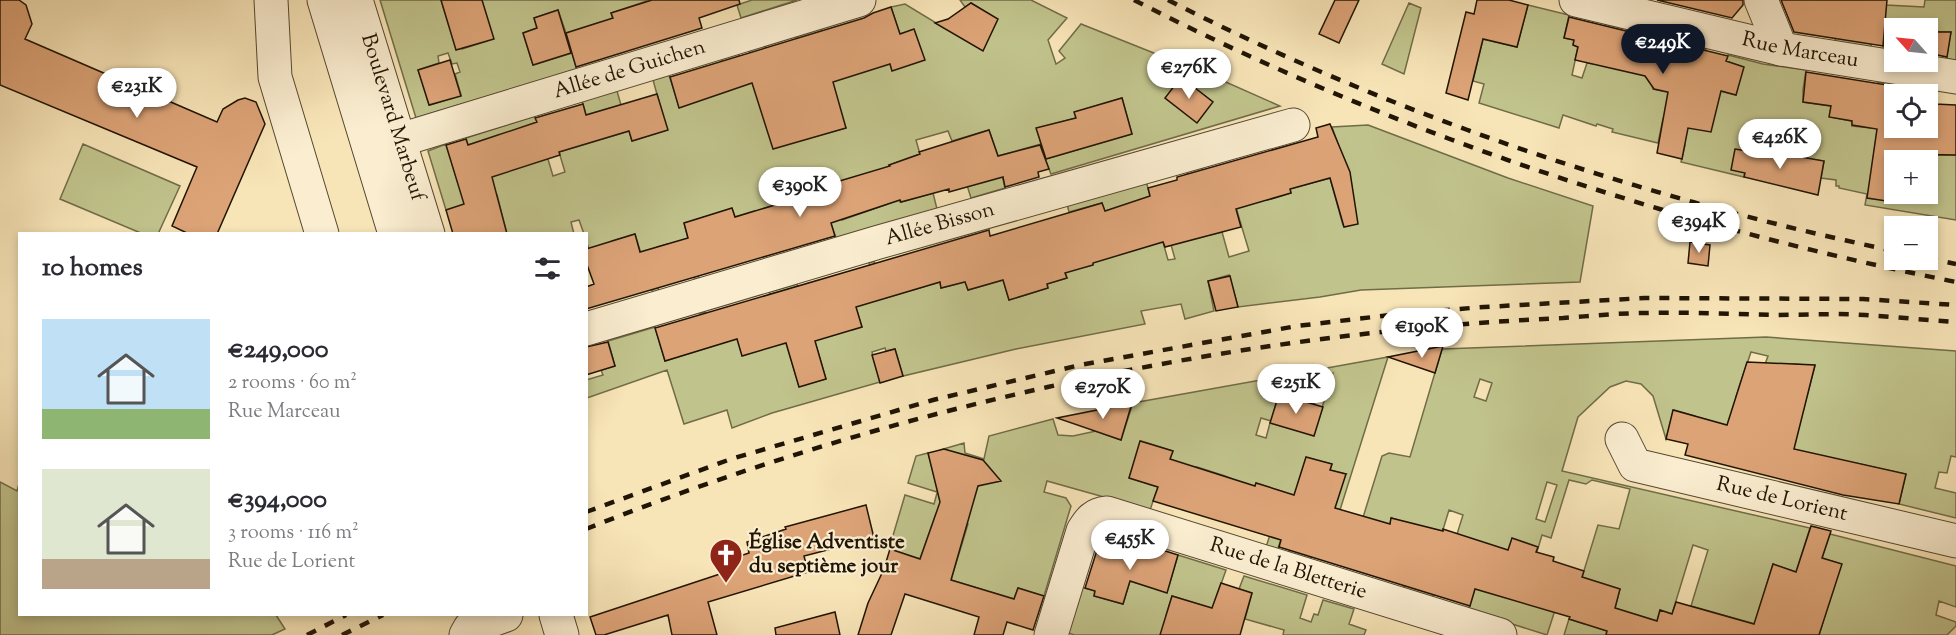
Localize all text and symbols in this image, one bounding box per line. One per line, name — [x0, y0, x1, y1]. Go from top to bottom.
north arrow — [1884, 18, 1938, 72]
map controls — [1884, 18, 1938, 270]
pin: €249K — [1621, 24, 1705, 75]
street label: Rue Marceau — [1739, 25, 1861, 76]
text: €249K — [1635, 29, 1691, 58]
street label: Boulevard Marbeuf — [352, 30, 433, 207]
street label: Allée de Guichen — [550, 33, 709, 107]
pin: €276K — [1147, 49, 1231, 100]
text: €276K — [1161, 54, 1217, 83]
pin: €231K — [95, 68, 179, 119]
text: €231K — [112, 73, 162, 102]
button: locate — [1884, 84, 1938, 138]
pin: €426K — [1738, 119, 1822, 170]
text: €426K — [1752, 124, 1808, 153]
button: + — [1884, 150, 1938, 204]
pin: €390K — [758, 167, 842, 218]
text: €390K — [773, 172, 827, 201]
street label: Allée Bisson — [882, 195, 998, 254]
pin: €394K — [1657, 203, 1741, 254]
text: €394K — [1672, 208, 1726, 237]
button: − — [1884, 216, 1938, 270]
text: 10 homes — [42, 250, 143, 287]
icon: filters — [531, 252, 564, 285]
pin: €190K — [1380, 308, 1464, 359]
text: €190K — [1395, 313, 1449, 342]
text: €249,000 — [228, 332, 328, 369]
icon: home — [90, 343, 162, 415]
pin: €251K — [1254, 364, 1338, 415]
text: 2 rooms · 60 m² — [228, 369, 357, 398]
pin: €270K — [1061, 369, 1145, 420]
text: €251K — [1271, 369, 1321, 398]
text: €270K — [1075, 374, 1131, 403]
text: Rue Marceau — [228, 398, 341, 427]
street label: Rue de Lorient — [1713, 470, 1850, 530]
text: €394,000 — [228, 482, 327, 519]
icon: home — [90, 493, 162, 565]
text: 3 rooms · 116 m² — [228, 519, 359, 548]
pin: €455K — [1088, 520, 1172, 571]
text: €455K — [1105, 525, 1155, 554]
place label: Église Adventiste du septième jour — [749, 528, 905, 582]
street label: Rue de la Bletterie — [1206, 531, 1370, 608]
church icon: Église Adventiste du septième jour — [708, 537, 744, 584]
text: Rue de Lorient — [228, 548, 355, 577]

